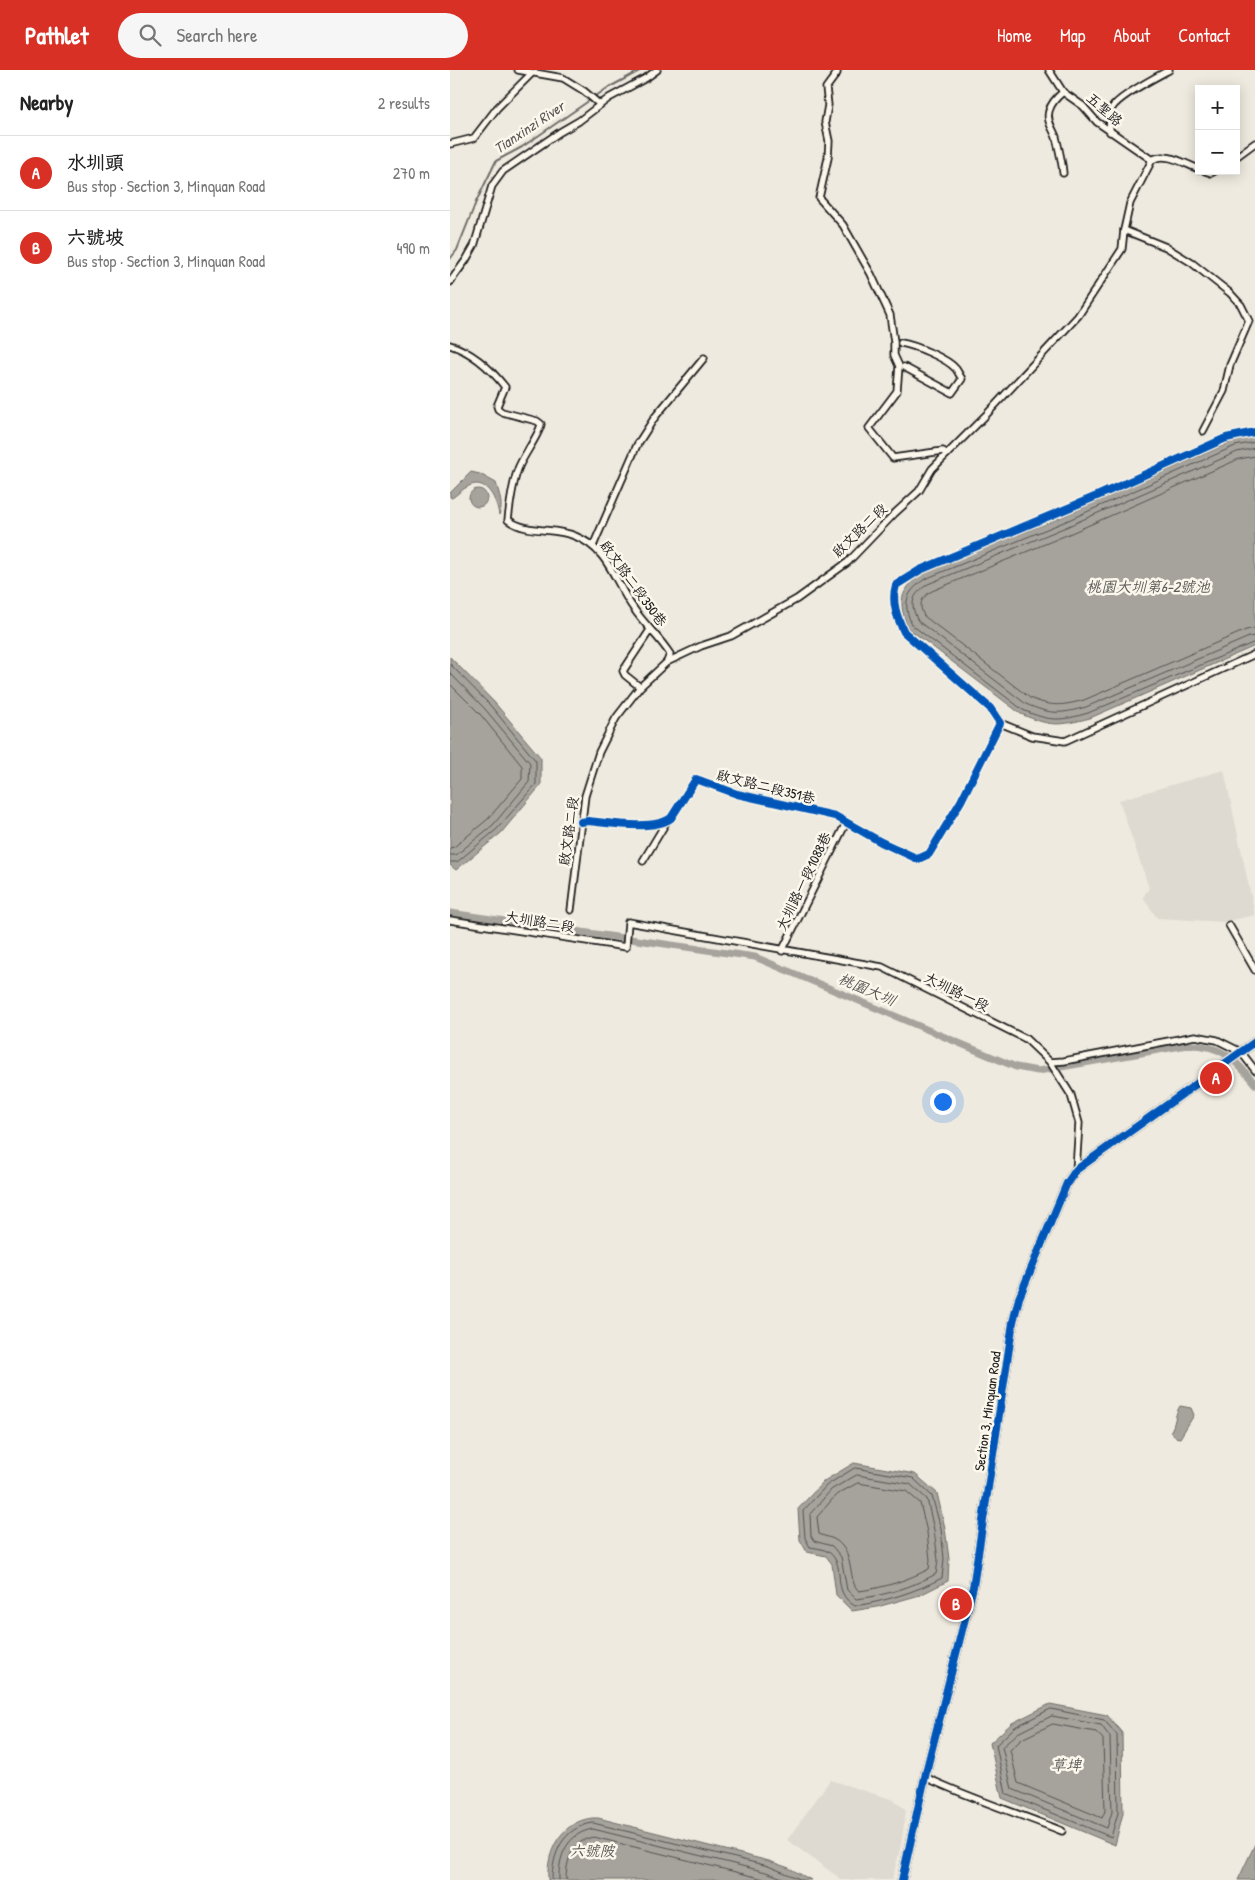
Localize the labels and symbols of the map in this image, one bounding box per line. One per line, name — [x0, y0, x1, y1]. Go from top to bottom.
street label: 五聖路 — [1083, 88, 1127, 130]
water label: Tianxinzi River — [490, 94, 570, 158]
street label: 啟文路二段 — [827, 499, 891, 561]
street label: 啟文路二段350巷 — [596, 536, 672, 631]
water label: 桃園大圳第6-2號池 — [1086, 576, 1211, 597]
street label: 啟文路二段351巷 — [715, 765, 818, 808]
street label: 啟文路二段 — [554, 795, 582, 867]
street label: 大圳路一段1088巷 — [771, 828, 836, 933]
street label: 大圳路二段 — [504, 906, 576, 936]
street label: 大圳路一段 — [921, 967, 993, 1015]
water label: 桃園大圳 — [835, 968, 901, 1011]
pin: A — [1200, 1059, 1232, 1097]
your location — [930, 1089, 956, 1115]
street label: Section 3, Minquan Road — [969, 1349, 1006, 1472]
pin: B — [940, 1585, 972, 1623]
water label: 草埤 — [1051, 1754, 1083, 1775]
water label: 六號陂 — [569, 1840, 616, 1861]

